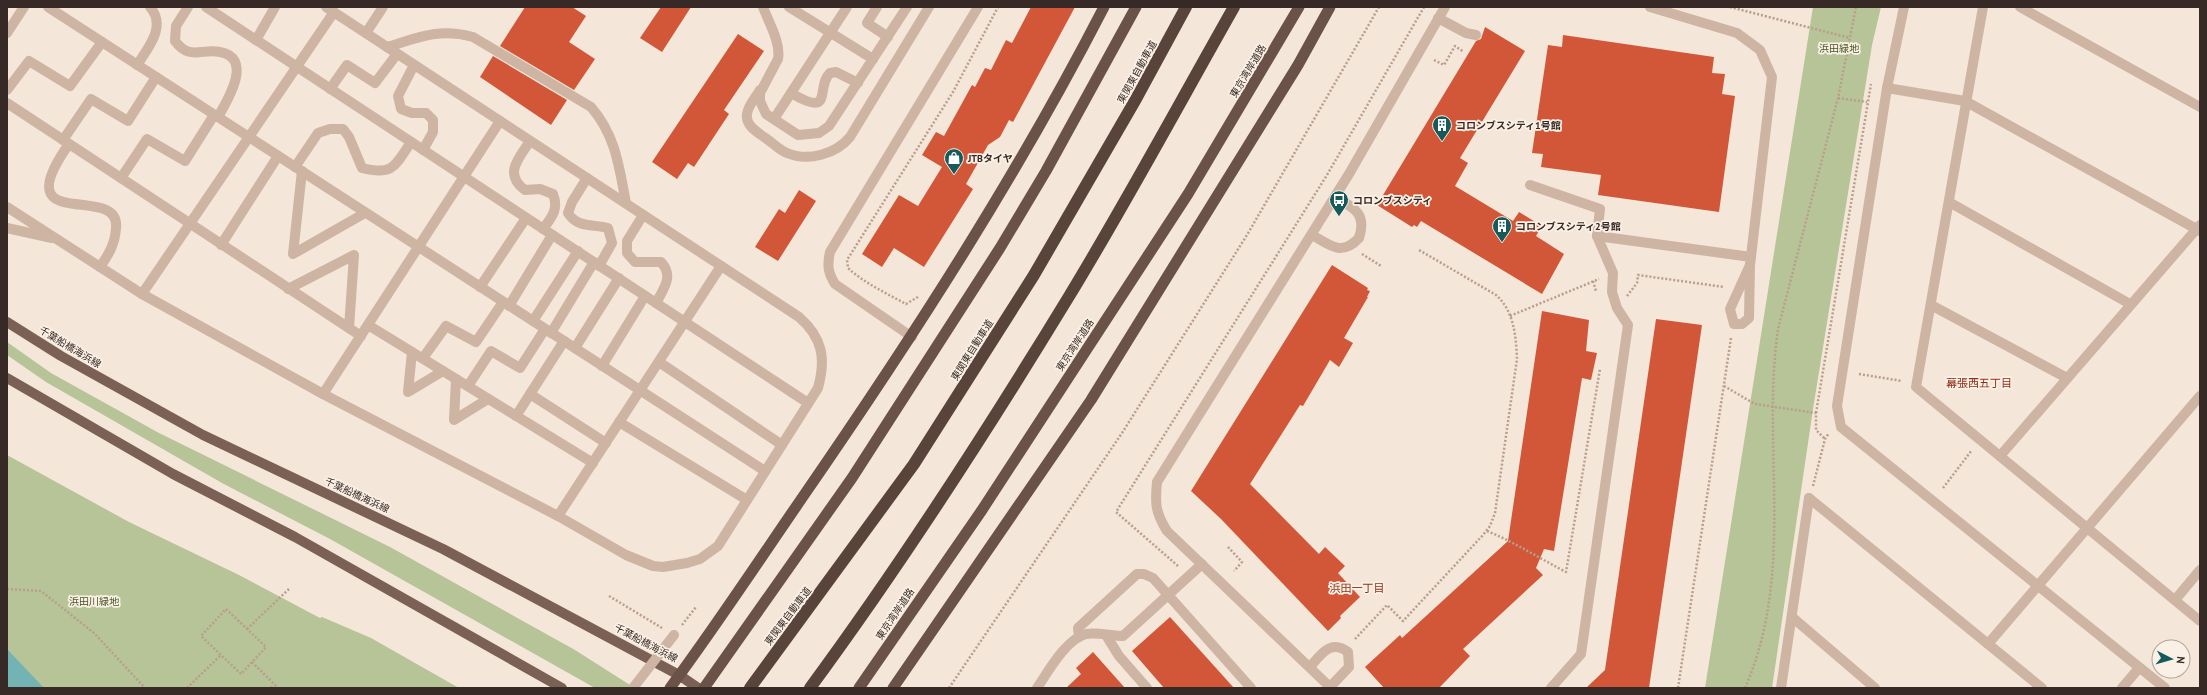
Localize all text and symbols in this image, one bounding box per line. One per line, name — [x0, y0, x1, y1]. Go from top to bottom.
street label: 東関東自動車道 — [1114, 38, 1160, 106]
street label: 東京湾岸道路 — [1227, 42, 1269, 100]
park label: 浜田緑地 — [1819, 42, 1860, 55]
building icon: コロンブスシティ1号館 — [1431, 114, 1453, 142]
place label: コロンブスシティ1号館 — [1456, 119, 1561, 132]
shop icon: JTBタイヤ — [943, 147, 965, 175]
place label: JTBタイヤ — [967, 152, 1013, 165]
bus stop icon: コロンブスシティ — [1328, 189, 1350, 217]
place label: コロンブスシティ — [1353, 194, 1432, 207]
building icon: コロンブスシティ2号館 — [1491, 215, 1513, 243]
place label: コロンブスシティ2号館 — [1516, 220, 1621, 233]
street label: 東京湾岸道路 — [1053, 316, 1097, 374]
street label: 東関東自動車道 — [948, 317, 996, 383]
street label: 千葉船橋海浜線 — [37, 323, 103, 371]
district label: 幕張西五丁目 — [1946, 376, 2012, 390]
street label: 千葉船橋海浜線 — [323, 474, 391, 516]
district label: 浜田一丁目 — [1330, 581, 1385, 595]
street label: 東関東自動車道 — [762, 584, 814, 648]
street label: 東京湾岸道路 — [873, 585, 917, 643]
park label: 浜田川緑地 — [69, 595, 120, 608]
street label: 千葉船橋海浜線 — [612, 621, 680, 665]
north arrow — [2151, 639, 2191, 679]
text: N — [2174, 656, 2188, 664]

